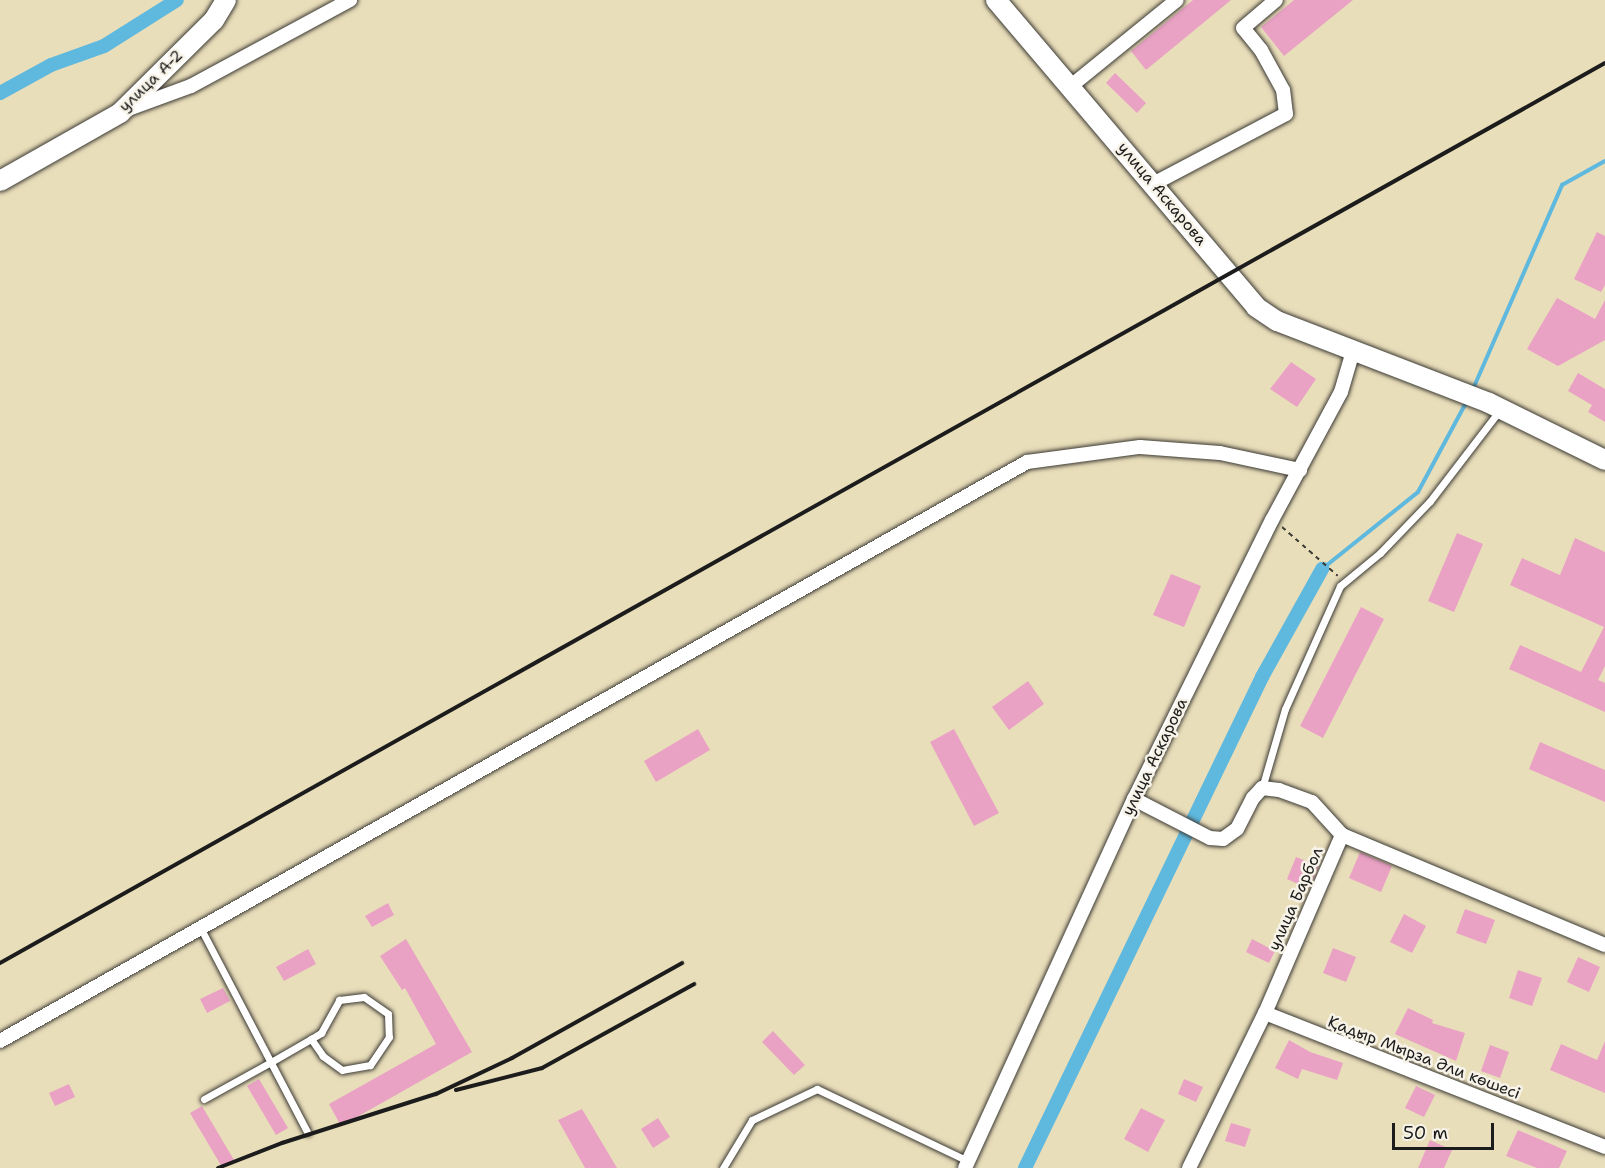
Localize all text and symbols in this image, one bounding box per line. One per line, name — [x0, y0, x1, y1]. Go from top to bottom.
street label: улица А-2 — [115, 46, 187, 116]
street label: улица Аскарова — [1113, 139, 1211, 249]
street label: улица Аскарова — [1118, 695, 1192, 819]
street label: улица Барбол — [1265, 844, 1327, 954]
street label: Қадыр Мырза Әли көшесі — [1325, 1012, 1523, 1104]
scale bar — [1395, 1111, 1497, 1149]
text: 50 m — [1403, 1121, 1448, 1145]

